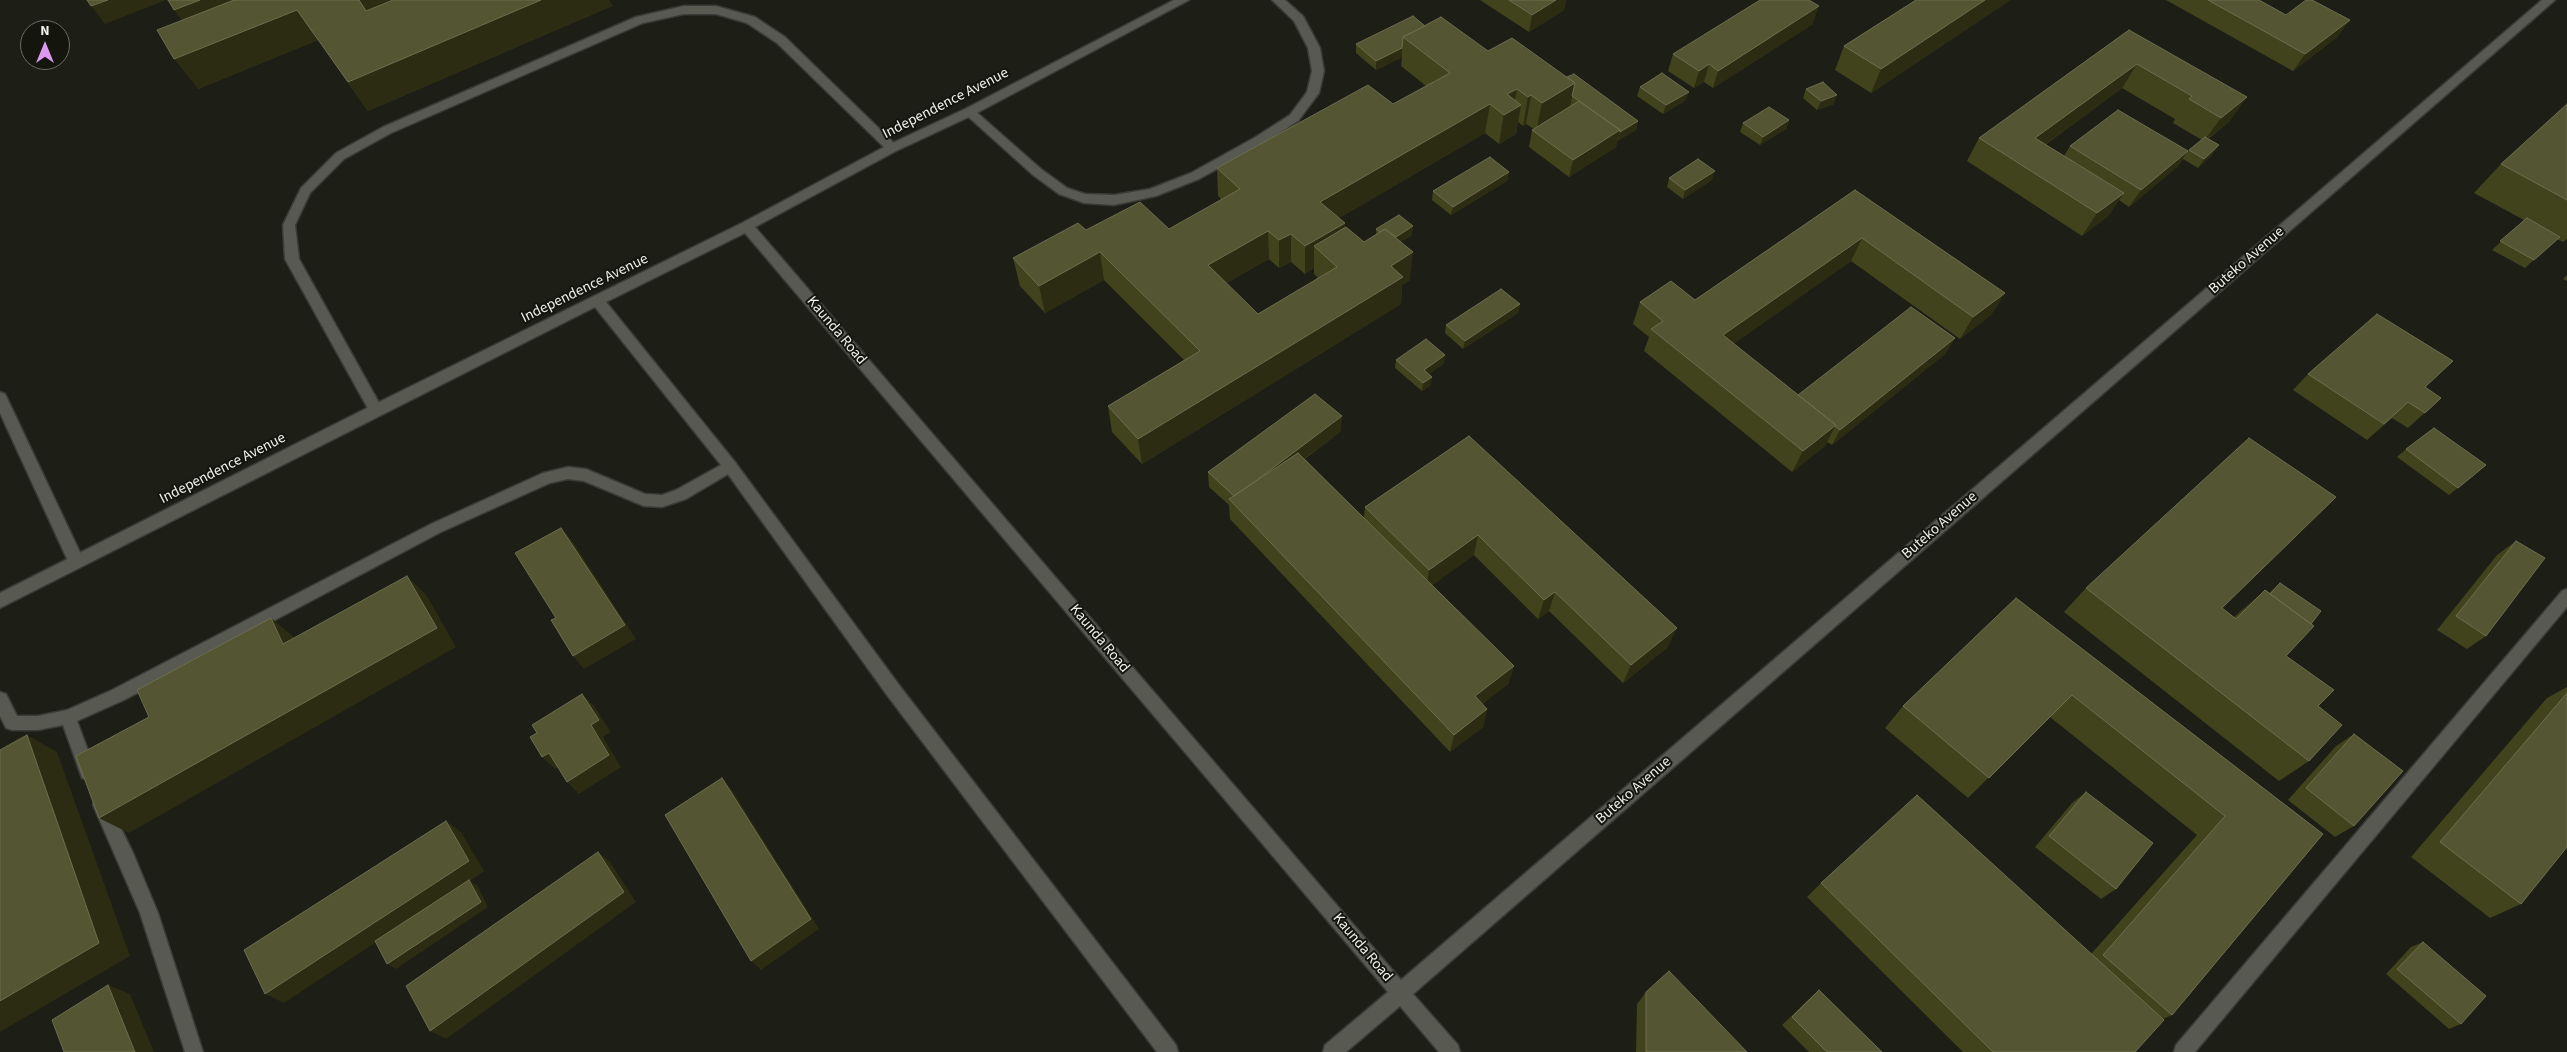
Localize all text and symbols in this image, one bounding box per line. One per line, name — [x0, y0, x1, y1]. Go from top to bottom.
north arrow — [20, 20, 70, 70]
text: N — [40, 21, 50, 41]
street label: Independence Avenue — [880, 64, 1012, 144]
street label: Buteko Avenue — [2206, 223, 2288, 299]
street label: Independence Avenue — [519, 250, 651, 328]
street label: Kaunda Road — [802, 293, 870, 369]
street label: Independence Avenue — [157, 429, 289, 509]
street label: Buteko Avenue — [1899, 488, 1981, 564]
street label: Kaunda Road — [1065, 601, 1133, 677]
street label: Buteko Avenue — [1593, 753, 1675, 829]
street label: Kaunda Road — [1328, 910, 1396, 986]

